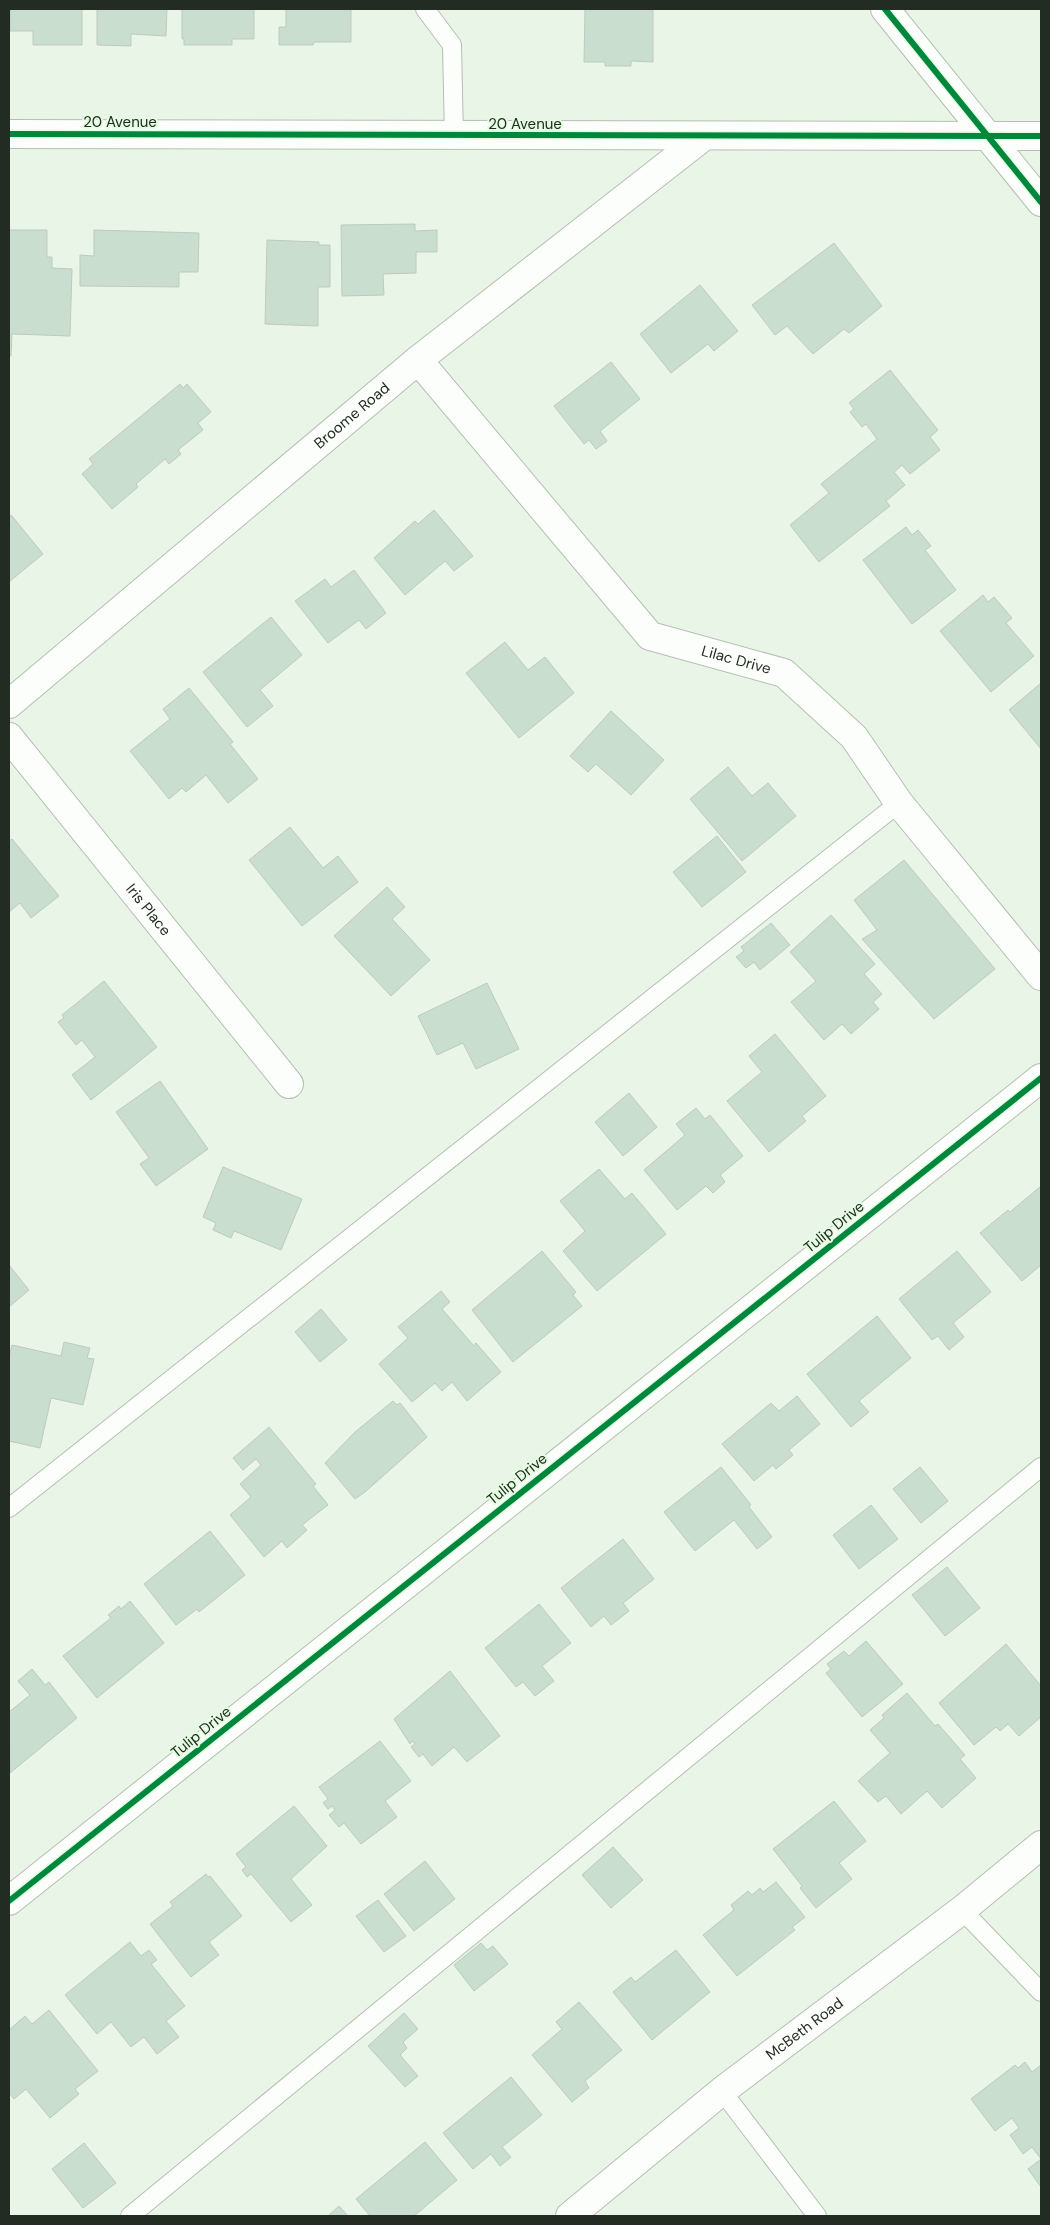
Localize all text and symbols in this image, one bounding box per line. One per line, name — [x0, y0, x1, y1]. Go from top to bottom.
street label: 20 Avenue — [83, 112, 157, 132]
street label: 20 Avenue — [488, 114, 562, 134]
street label: Broome Road — [310, 378, 394, 453]
street label: Lilac Drive — [699, 641, 773, 679]
street label: Iris Place — [121, 880, 176, 940]
street label: Tulip Drive — [800, 1197, 868, 1257]
street label: Tulip Drive — [483, 1449, 551, 1509]
street label: Tulip Drive — [167, 1702, 235, 1762]
street label: McBeth Road — [762, 1993, 847, 2065]

